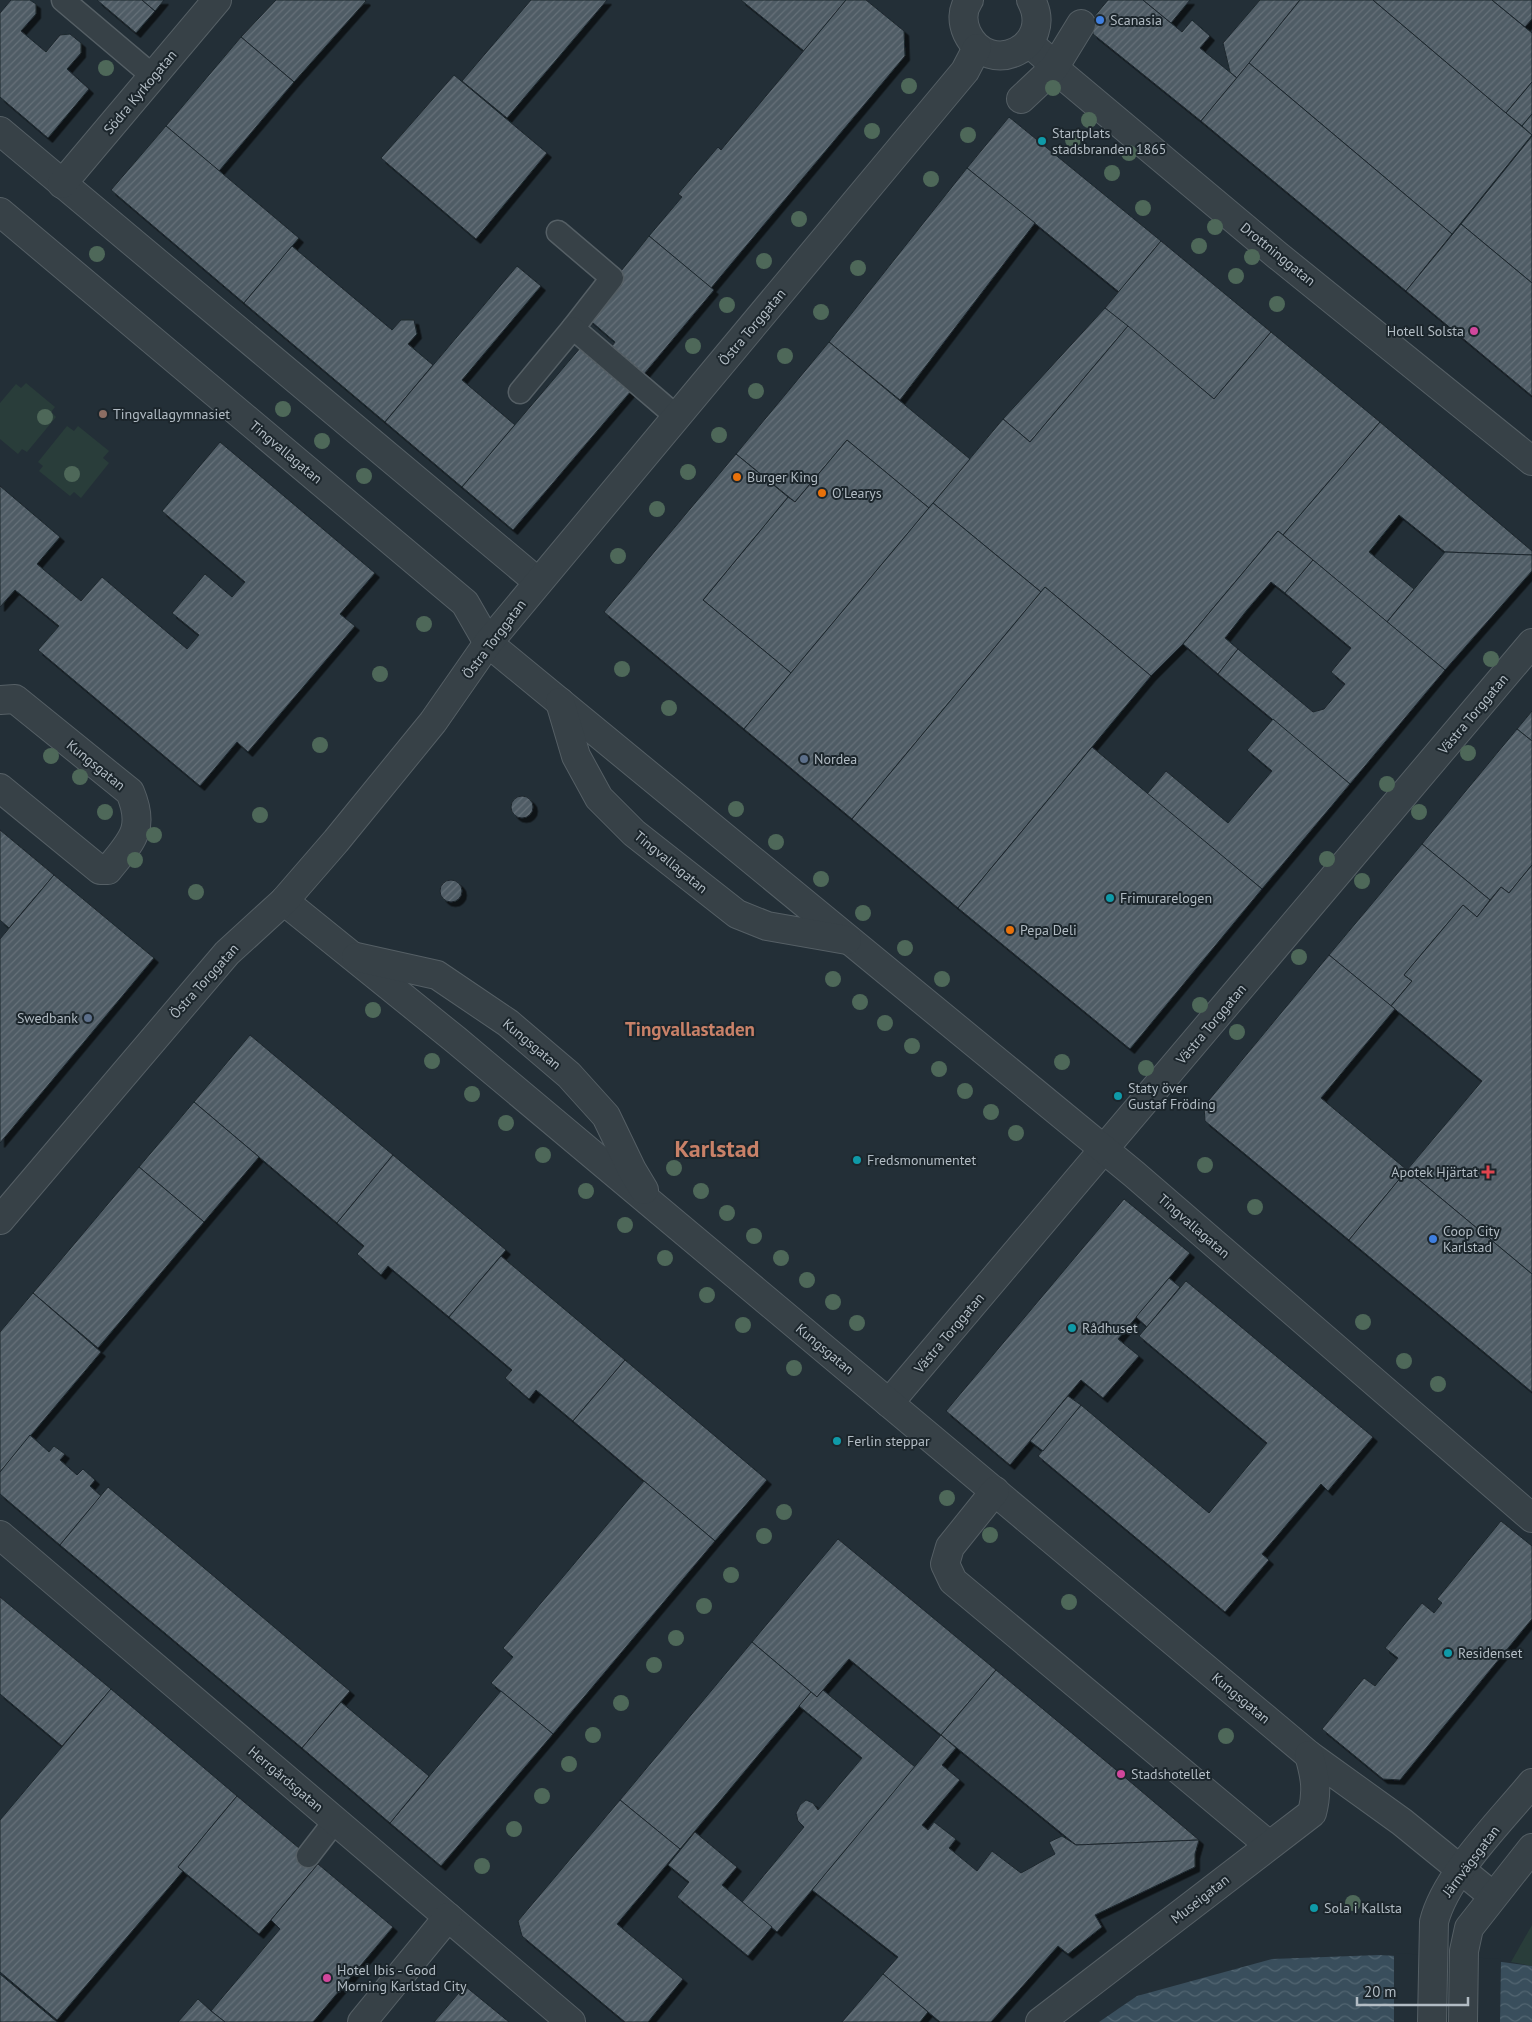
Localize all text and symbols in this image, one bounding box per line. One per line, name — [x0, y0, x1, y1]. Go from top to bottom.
place label: Scanasia — [1110, 11, 1162, 29]
marker: Scanasia — [1094, 14, 1106, 26]
street label: Södra Kyrkogatan — [99, 46, 181, 138]
place label: Startplats stadsbranden 1865 — [1052, 124, 1167, 158]
marker: Startplats stadsbranden 1865 — [1036, 135, 1048, 147]
street label: Drottninggatan — [1237, 218, 1319, 290]
street label: Östra Torggatan — [715, 285, 789, 369]
place label: Hotell Solsta — [1387, 322, 1464, 340]
marker: Hotell Solsta — [1468, 325, 1480, 337]
place label: Tingvallagymnasiet — [113, 405, 230, 423]
marker: Tingvallagymnasiet — [97, 408, 109, 420]
street label: Tingvallagatan — [246, 416, 326, 488]
place label: Burger King — [747, 468, 818, 486]
marker: Burger King — [731, 471, 743, 483]
place label: O'Learys — [832, 484, 882, 502]
marker: O'Learys — [816, 487, 828, 499]
street label: Östra Torggatan — [458, 596, 530, 682]
street label: Västra Torggatan — [1433, 670, 1512, 759]
street label: Kungsgatan — [63, 736, 129, 794]
place label: Nordea — [814, 750, 857, 768]
marker: Nordea — [798, 753, 810, 765]
street label: Tingvallagatan — [631, 827, 711, 897]
place label: Frimurarelogen — [1120, 889, 1212, 907]
marker: Frimurarelogen — [1104, 892, 1116, 904]
place label: Pepa Deli — [1020, 921, 1077, 939]
marker: Pepa Deli — [1004, 924, 1016, 936]
street label: Östra Torggatan — [166, 940, 242, 1022]
street label: Västra Torggatan — [1171, 980, 1250, 1069]
place label: Swedbank — [17, 1009, 78, 1027]
marker: Swedbank — [82, 1012, 94, 1024]
street label: Kungsgatan — [499, 1014, 565, 1074]
district label: Tingvallastaden — [625, 1017, 755, 1041]
place label: Staty över Gustaf Fröding — [1128, 1079, 1216, 1113]
marker: Staty över Gustaf Fröding — [1112, 1090, 1124, 1102]
district label: Karlstad — [674, 1133, 760, 1164]
place label: Fredsmonumentet — [867, 1151, 976, 1169]
marker: Fredsmonumentet — [851, 1154, 863, 1166]
place label: Apotek Hjärtat — [1391, 1163, 1478, 1181]
marker: Apotek Hjärtat — [1482, 1166, 1494, 1178]
street label: Tingvallagatan — [1154, 1190, 1234, 1262]
place label: Coop City Karlstad — [1443, 1222, 1500, 1256]
marker: Coop City Karlstad — [1427, 1233, 1439, 1245]
street label: Västra Torggatan — [909, 1289, 988, 1378]
street label: Kungsgatan — [792, 1319, 858, 1379]
place label: Rådhuset — [1082, 1319, 1138, 1337]
marker: Rådhuset — [1066, 1322, 1078, 1334]
place label: Ferlin steppar — [847, 1432, 930, 1450]
marker: Ferlin steppar — [831, 1435, 843, 1447]
place label: Residenset — [1458, 1644, 1523, 1662]
marker: Residenset — [1442, 1647, 1454, 1659]
street label: Kungsgatan — [1208, 1668, 1274, 1728]
street label: Herrgårdsgatan — [245, 1742, 327, 1816]
place label: Stadshotellet — [1131, 1765, 1211, 1783]
marker: Stadshotellet — [1115, 1768, 1127, 1780]
street label: Järnvägsgatan — [1438, 1822, 1504, 1901]
street label: Museigatan — [1167, 1871, 1233, 1927]
place label: Sola i Kallsta — [1324, 1899, 1402, 1917]
marker: Sola i Kallsta — [1308, 1902, 1320, 1914]
place label: Hotel Ibis - Good Morning Karlstad City — [337, 1961, 467, 1995]
marker: Hotel Ibis - Good Morning Karlstad City — [321, 1972, 333, 1984]
scale bar — [1357, 1974, 1468, 2006]
text: 20 m — [1364, 1982, 1397, 2001]

